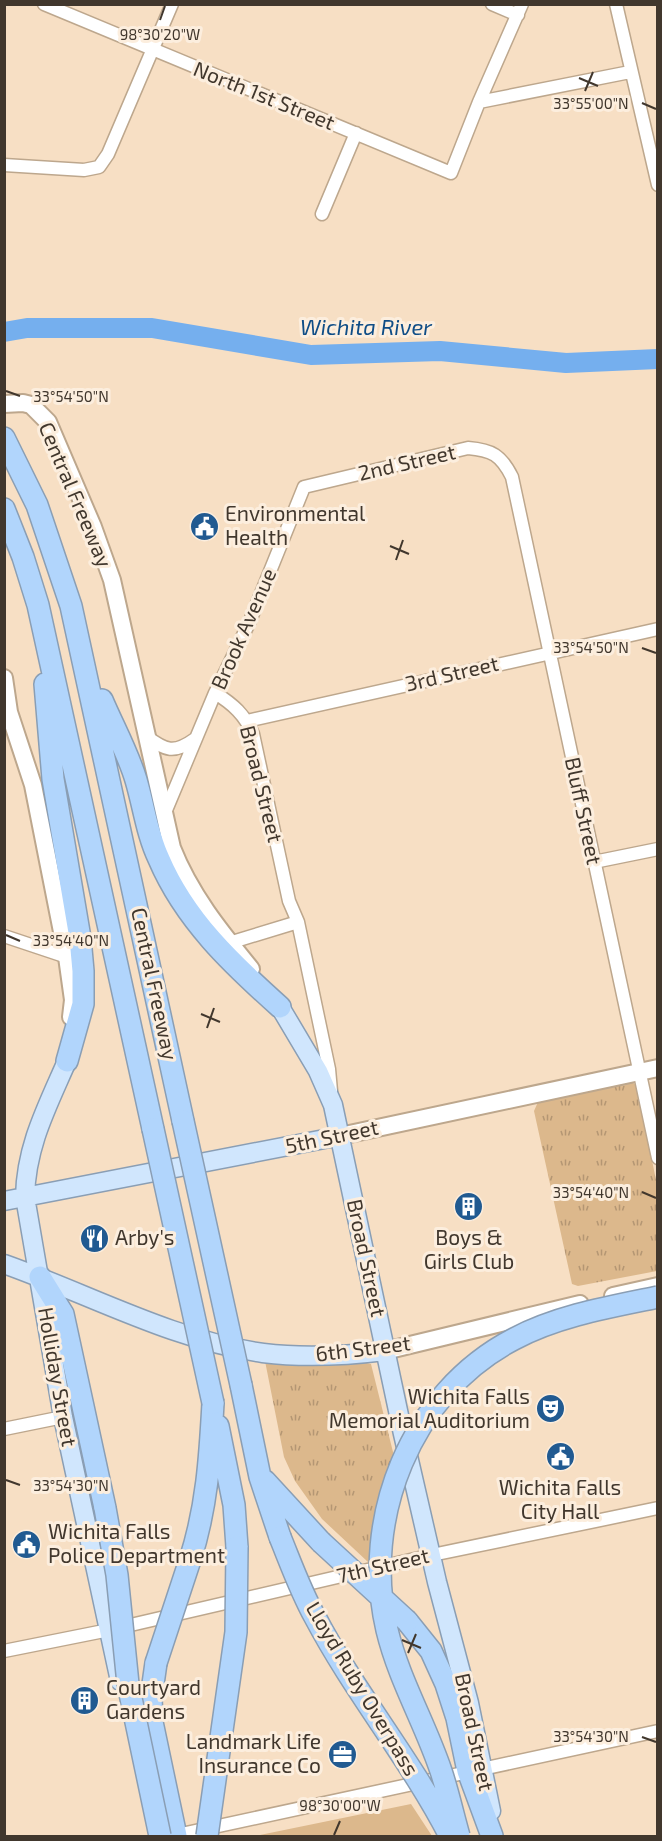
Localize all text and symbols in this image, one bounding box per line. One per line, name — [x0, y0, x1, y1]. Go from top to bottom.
text: 98°30'20"W — [120, 25, 200, 43]
street label: North 1st Street — [190, 55, 339, 134]
text: 33°55'00"N — [553, 94, 629, 112]
water label: Wichita River — [300, 313, 433, 339]
text: 33°54'50"N — [33, 387, 109, 405]
street label: Central Freeway — [35, 418, 118, 571]
street label: 2nd Street — [356, 438, 458, 485]
place label: Environmental Health — [225, 500, 366, 549]
public building icon: Environmental Health — [188, 510, 220, 542]
street label: Brook Avenue — [205, 564, 280, 693]
text: 33°54'50"N — [553, 638, 629, 656]
street label: 3rd Street — [403, 650, 501, 695]
street label: Broad Street — [236, 723, 289, 845]
street label: Bluff Street — [561, 755, 608, 867]
street label: Central Freeway — [127, 905, 184, 1062]
text: 33°54'40"N — [33, 931, 109, 949]
street label: 5th Street — [283, 1113, 381, 1158]
text: 33°54'40"N — [553, 1183, 629, 1201]
building icon: Boys & Girls Club — [453, 1191, 485, 1223]
street label: Broad Street — [343, 1197, 392, 1319]
restaurant icon: Arby's — [78, 1222, 110, 1254]
place label: Arby's — [115, 1224, 175, 1249]
place label: Boys & Girls Club — [424, 1224, 514, 1273]
street label: Holliday Street — [34, 1305, 83, 1448]
street label: 6th Street — [314, 1329, 412, 1366]
place label: Wichita Falls Memorial Auditorium — [329, 1383, 530, 1432]
theatre icon: Wichita Falls Memorial Auditorium — [535, 1393, 567, 1425]
public building icon: Wichita Falls City Hall — [544, 1441, 576, 1473]
place label: Wichita Falls City Hall — [499, 1474, 621, 1523]
text: 33°54'30"N — [33, 1476, 109, 1494]
place label: Wichita Falls Police Department — [48, 1518, 225, 1567]
public building icon: Wichita Falls Police Department — [11, 1528, 43, 1560]
street label: 7th Street — [334, 1542, 431, 1587]
street label: Lloyd Ruby Overpass — [301, 1597, 425, 1780]
street label: Broad Street — [451, 1671, 500, 1793]
place label: Courtyard Gardens — [106, 1674, 201, 1723]
building icon: Courtyard Gardens — [69, 1684, 101, 1716]
text: 33°54'30"N — [553, 1727, 629, 1745]
place label: Landmark Life Insurance Co — [186, 1728, 321, 1777]
office icon: Landmark Life Insurance Co — [326, 1738, 358, 1770]
text: 98°30'00"W — [299, 1796, 381, 1814]

